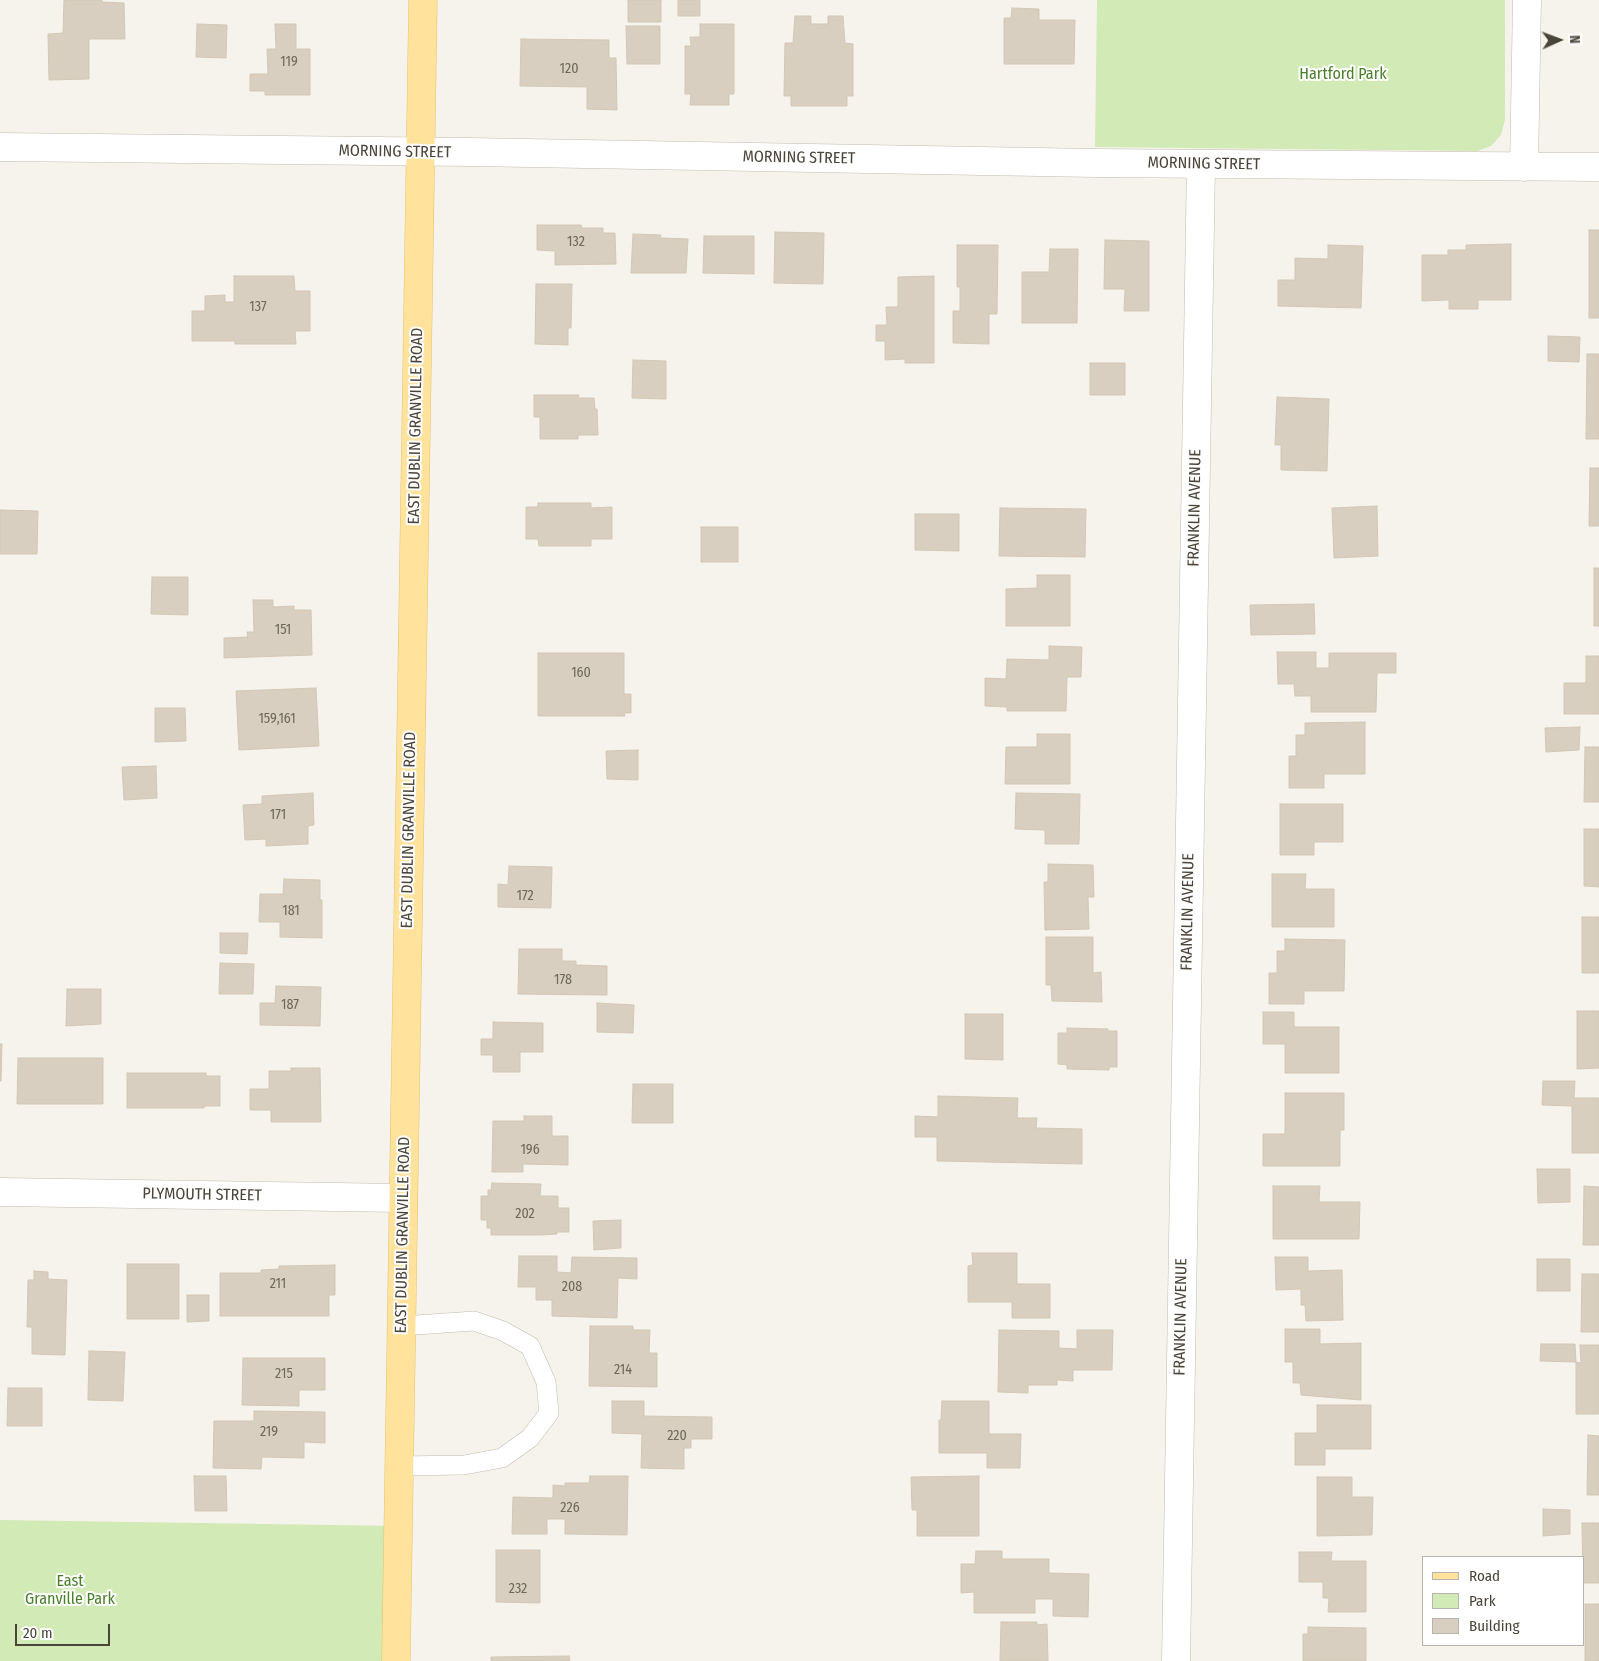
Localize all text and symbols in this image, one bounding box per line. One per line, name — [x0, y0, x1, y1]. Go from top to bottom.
north arrow — [1534, 15, 1584, 65]
text: N — [1566, 35, 1583, 44]
house number: 119 — [280, 54, 298, 70]
house number: 120 — [560, 61, 578, 77]
park label: Hartford Park — [1299, 65, 1387, 85]
street label: MORNING STREET — [339, 141, 451, 163]
street label: MORNING STREET — [743, 147, 855, 169]
street label: MORNING STREET — [1148, 153, 1260, 175]
house number: 132 — [567, 234, 585, 250]
house number: 137 — [249, 299, 267, 315]
street label: EAST DUBLIN GRANVILLE ROAD — [405, 327, 427, 525]
street label: FRANKLIN AVENUE — [1184, 449, 1206, 567]
house number: 151 — [275, 622, 291, 638]
house number: 160 — [571, 665, 591, 681]
house number: 159,161 — [258, 711, 296, 727]
street label: EAST DUBLIN GRANVILLE ROAD — [398, 731, 420, 929]
house number: 171 — [270, 807, 286, 823]
street label: FRANKLIN AVENUE — [1177, 853, 1199, 971]
house number: 172 — [516, 888, 534, 904]
house number: 181 — [282, 903, 300, 919]
house number: 178 — [554, 972, 572, 988]
house number: 187 — [281, 997, 299, 1013]
street label: EAST DUBLIN GRANVILLE ROAD — [392, 1136, 414, 1334]
house number: 196 — [520, 1142, 540, 1158]
street label: PLYMOUTH STREET — [142, 1184, 262, 1206]
house number: 202 — [515, 1206, 535, 1222]
street label: FRANKLIN AVENUE — [1170, 1258, 1192, 1376]
house number: 211 — [270, 1276, 286, 1292]
house number: 208 — [562, 1279, 582, 1295]
house number: 214 — [614, 1362, 632, 1378]
house number: 215 — [275, 1366, 293, 1382]
house number: 219 — [260, 1424, 278, 1440]
house number: 220 — [667, 1428, 687, 1444]
house number: 226 — [560, 1500, 580, 1516]
legend — [1422, 1556, 1584, 1646]
text: Road — [1469, 1567, 1500, 1585]
park label: East Granville Park — [25, 1572, 115, 1610]
house number: 232 — [509, 1581, 527, 1597]
text: Park — [1469, 1592, 1496, 1610]
scale bar — [18, 1614, 112, 1646]
text: Building — [1469, 1617, 1520, 1635]
text: 20 m — [23, 1624, 53, 1642]

